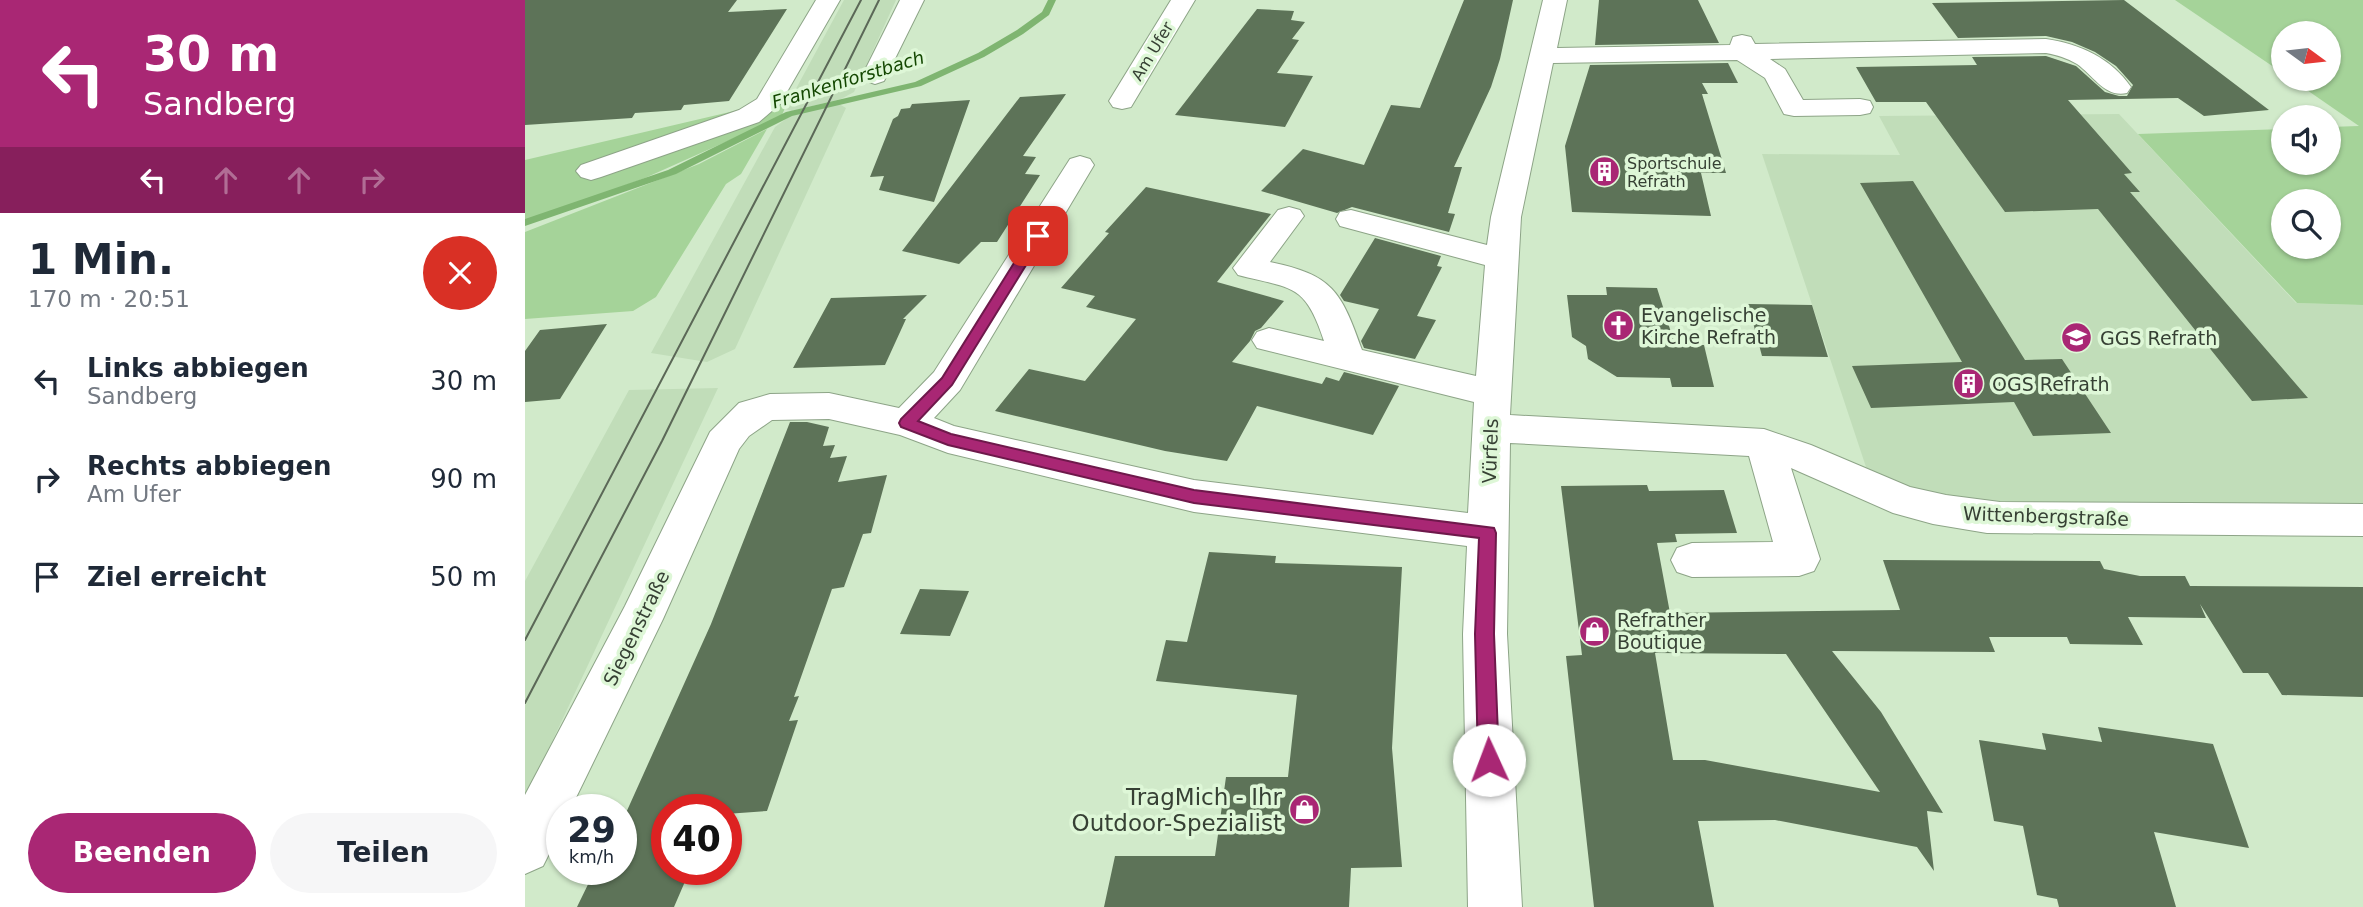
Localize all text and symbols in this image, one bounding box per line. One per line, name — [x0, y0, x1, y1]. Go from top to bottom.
street label: Am Ufer — [1127, 18, 1178, 84]
north arrow — [2271, 21, 2341, 91]
map controls — [2271, 21, 2341, 259]
text: 30 m — [143, 26, 279, 83]
icon: left — [28, 28, 119, 119]
water label: Frankenforstbach — [769, 46, 926, 113]
text: Sandberg — [143, 85, 296, 123]
button: sound — [2271, 105, 2341, 175]
place label: Sportschule Refrath — [1627, 154, 1722, 191]
building icon: Sportschule Refrath — [1587, 155, 1621, 189]
icon: left — [134, 161, 172, 199]
icon: ahead — [207, 161, 245, 199]
icon: ahead — [280, 161, 318, 199]
icon: right — [353, 161, 391, 199]
button: search — [2271, 189, 2341, 259]
pin — [1008, 206, 1068, 266]
icon: arrive — [1019, 217, 1057, 255]
text: 1 Min. — [28, 235, 174, 284]
button: close — [423, 236, 497, 310]
text: 170 m · 20:51 — [28, 286, 190, 312]
place label: Evangelische Kirche Refrath — [1641, 304, 1776, 348]
church icon: Evangelische Kirche Refrath — [1601, 309, 1635, 343]
school or university icon: GGS Refrath — [2060, 321, 2094, 355]
place label: GGS Refrath — [2100, 327, 2217, 349]
text: Links abbiegen — [87, 353, 309, 383]
icon: left — [28, 362, 66, 400]
text: 30 m — [430, 366, 497, 396]
building icon: OGS Refrath — [1952, 367, 1986, 401]
place label: OGS Refrath — [1992, 373, 2109, 395]
text: Sandberg — [87, 383, 197, 409]
street label: Vürfels — [1478, 418, 1502, 484]
text: Rechts abbiegen — [87, 451, 332, 481]
icon: right — [28, 460, 66, 498]
text: 90 m — [430, 464, 497, 494]
text: Am Ufer — [87, 481, 181, 507]
street label: Wittenbergstraße — [1963, 502, 2129, 530]
icon: arrive — [28, 558, 66, 596]
text: Ziel erreicht — [87, 562, 267, 592]
text: 50 m — [430, 562, 497, 592]
street label: Siegenstraße — [599, 567, 673, 689]
place label: Refrather Boutique — [1617, 609, 1706, 653]
shop icon: Refrather Boutique — [1577, 614, 1611, 648]
position arrow — [1452, 723, 1526, 797]
place label: TragMich - Ihr Outdoor-Spezialist — [1072, 784, 1283, 836]
shop icon: TragMich - Ihr Outdoor-Spezialist — [1288, 793, 1322, 827]
speed limit sign: 40 — [651, 794, 742, 885]
text: 29 — [567, 810, 616, 850]
button: Beenden — [28, 813, 256, 893]
button: Teilen — [270, 813, 497, 893]
text: km/h — [569, 846, 614, 867]

